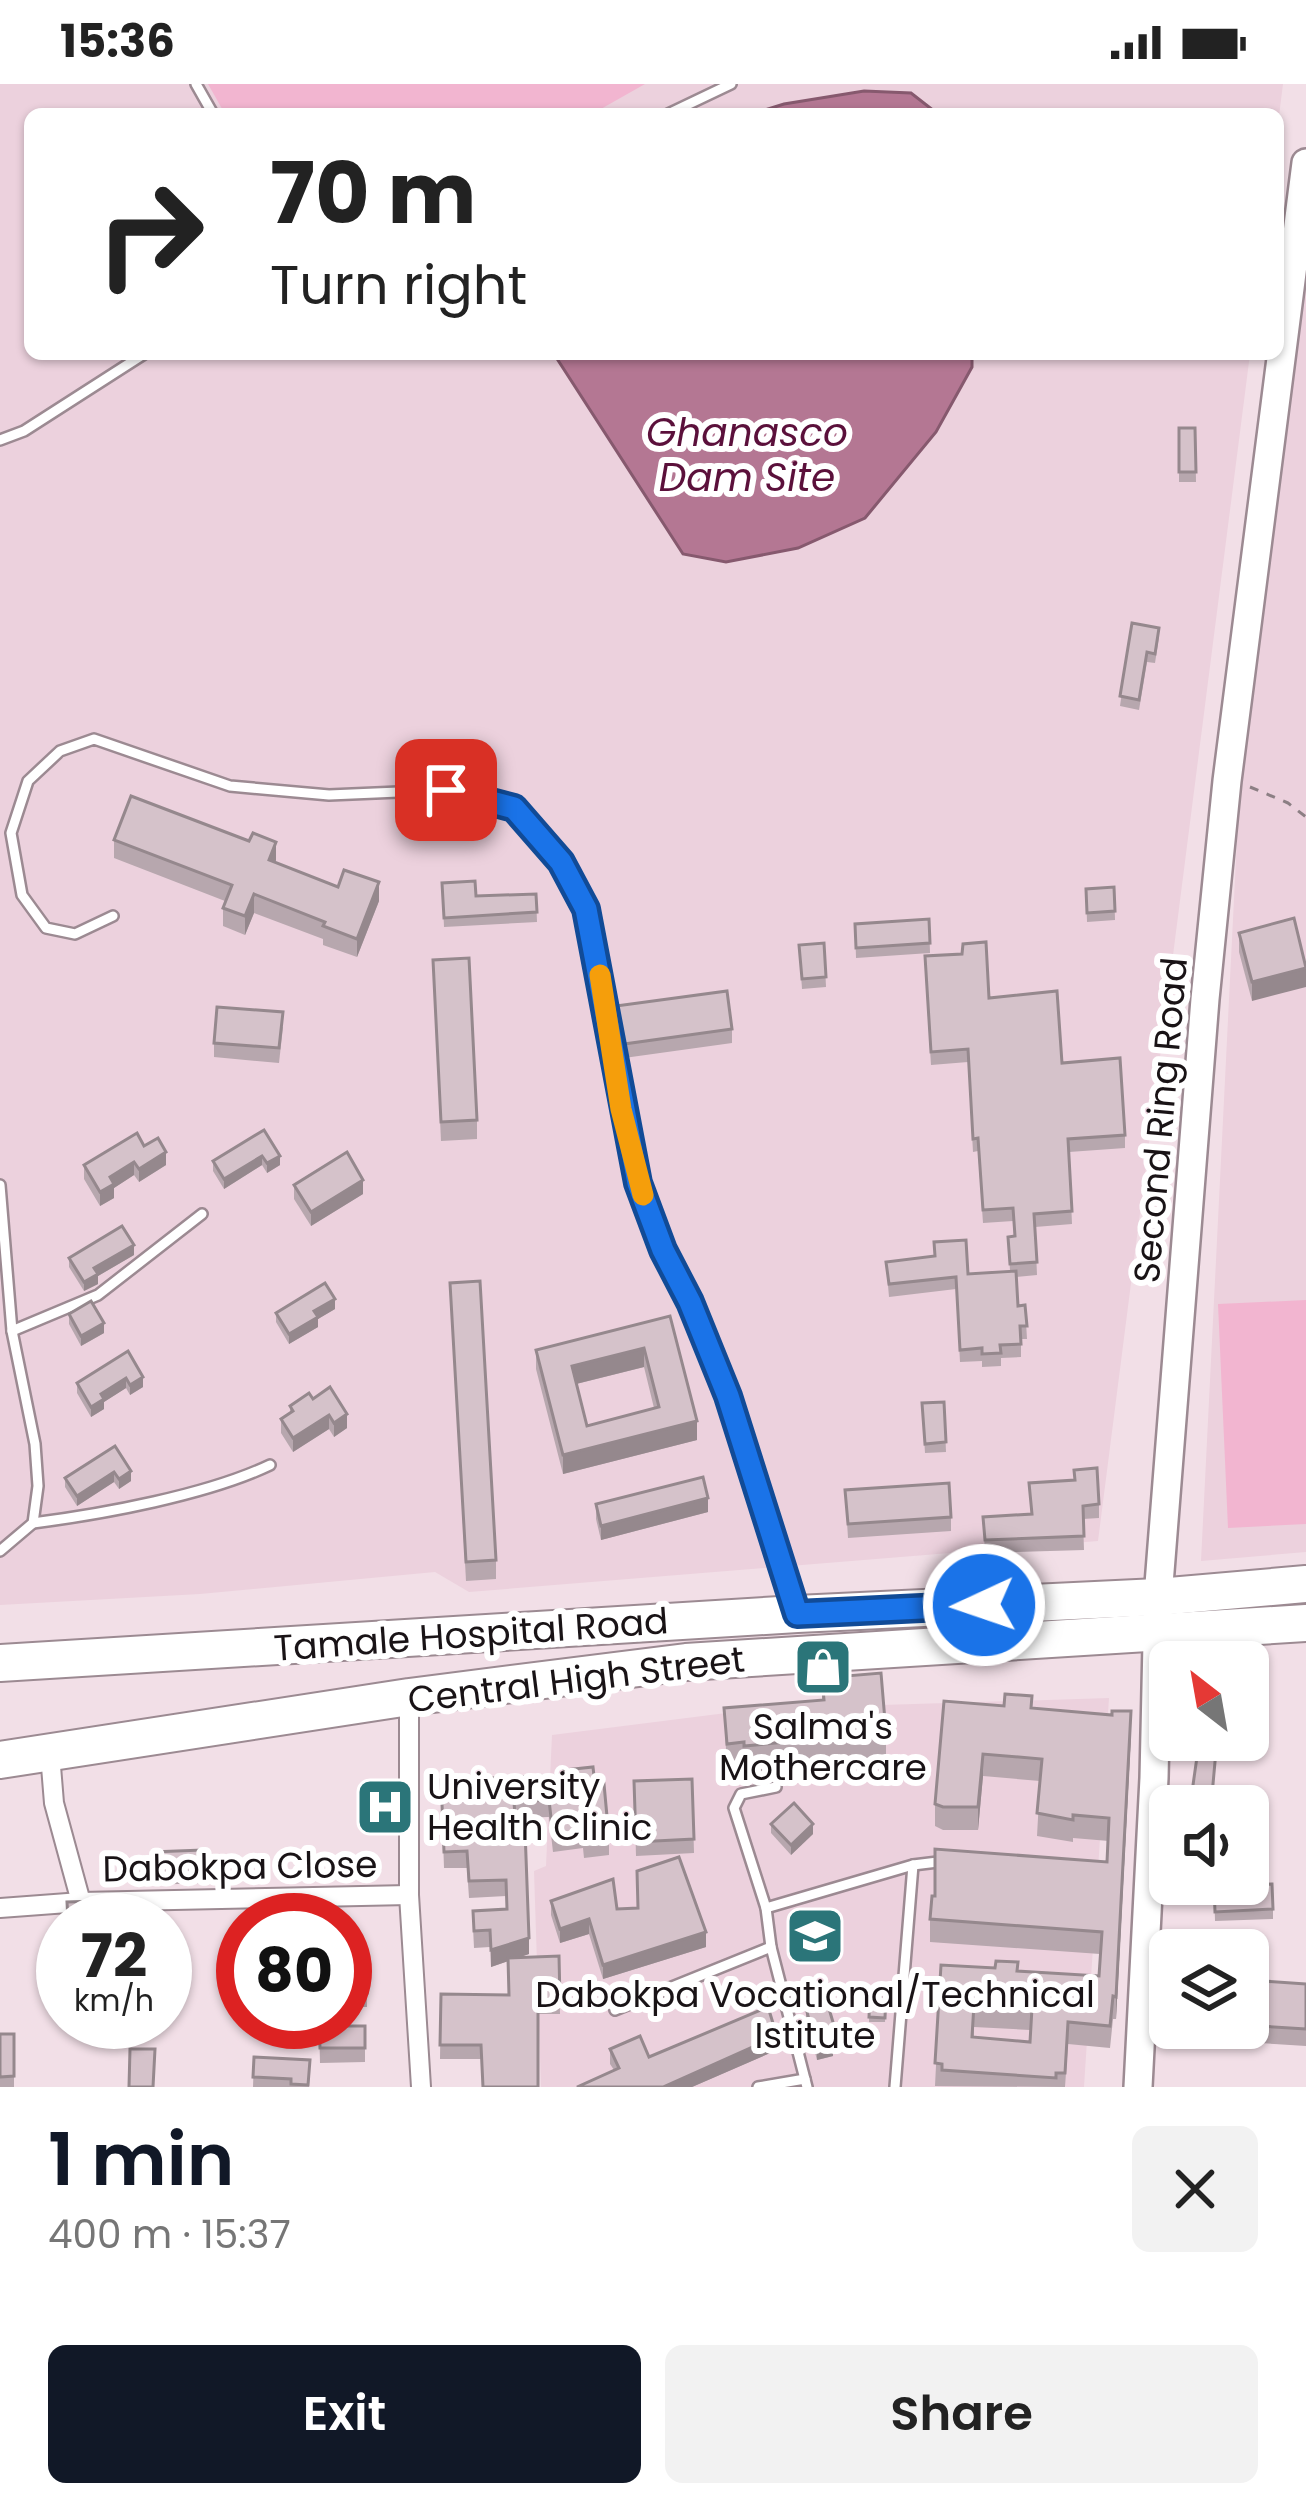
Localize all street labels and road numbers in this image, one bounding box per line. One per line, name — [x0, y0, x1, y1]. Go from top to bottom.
street label: Second Ring Road — [1121, 955, 1200, 1285]
street label: Tamale Hospital Road — [272, 1595, 670, 1674]
street label: Central High Street — [405, 1634, 747, 1725]
street label: Dabokpa Close — [102, 1839, 378, 1894]

